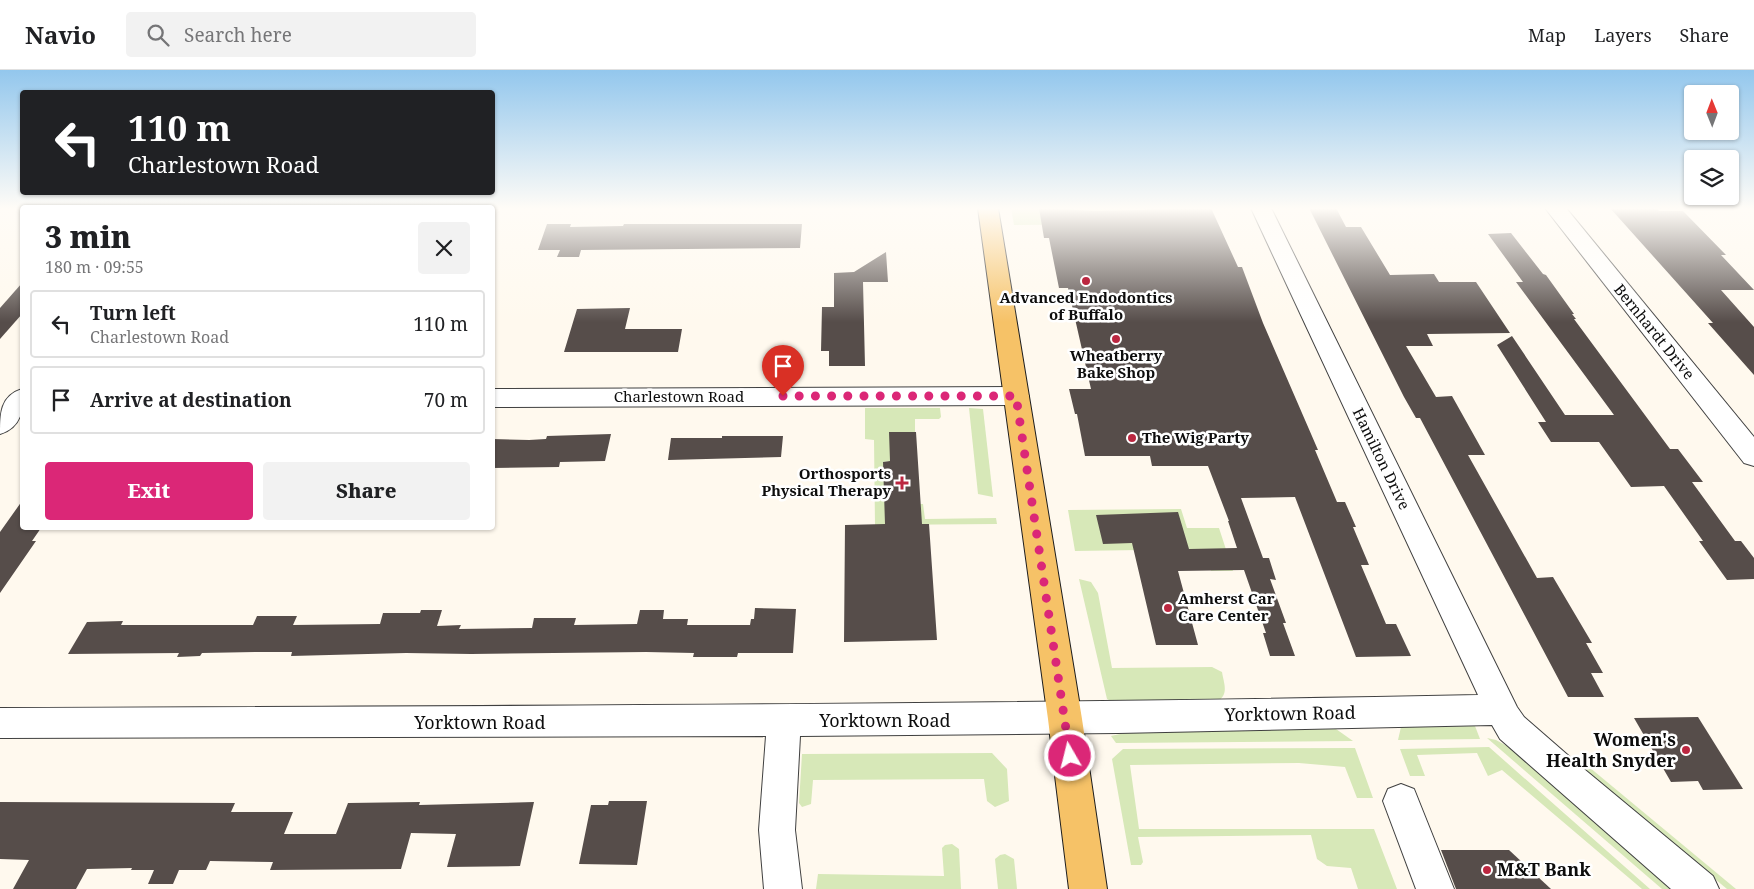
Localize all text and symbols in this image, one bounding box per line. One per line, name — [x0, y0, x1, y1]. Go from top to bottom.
search box — [126, 12, 476, 57]
text: Navio — [25, 18, 96, 51]
icon: search — [144, 21, 172, 49]
text: Search here — [184, 22, 292, 48]
text: Map — [1528, 23, 1566, 47]
text: Layers — [1594, 23, 1652, 47]
text: Share — [1680, 23, 1729, 47]
north arrow — [1684, 85, 1739, 140]
map controls — [1684, 85, 1739, 205]
text: 110 m — [128, 104, 231, 151]
icon: left — [45, 110, 110, 175]
text: Charlestown Road — [128, 149, 319, 179]
button: layers — [1684, 150, 1739, 205]
text: 3 min — [45, 216, 131, 257]
button: close — [418, 222, 470, 274]
text: 180 m · 09:55 — [45, 256, 144, 278]
marker: Advanced Endodontics of Buffalo — [1080, 275, 1092, 287]
street label: Bernhardt Drive — [1610, 279, 1700, 383]
place label: Advanced Endodontics of Buffalo — [999, 287, 1173, 324]
text: Turn left — [90, 300, 176, 326]
icon: left — [47, 310, 75, 338]
text: 110 m — [413, 311, 468, 337]
text: Charlestown Road — [90, 326, 229, 348]
marker: Wheatberry Bake Shop — [1110, 333, 1122, 345]
pin — [762, 345, 804, 396]
place label: Wheatberry Bake Shop — [1070, 345, 1162, 382]
icon: arrive — [769, 352, 797, 380]
icon: arrive — [47, 386, 75, 414]
street label: Charlestown Road — [614, 386, 744, 406]
text: Arrive at destination — [90, 387, 292, 413]
text: 70 m — [424, 387, 468, 413]
street label: Hamilton Drive — [1349, 404, 1415, 513]
place label: The Wig Party — [1142, 427, 1249, 447]
marker: The Wig Party — [1126, 432, 1138, 444]
button: Exit — [45, 462, 253, 520]
button: Share — [263, 462, 470, 520]
place label: Orthosports Physical Therapy — [761, 463, 891, 500]
marker: Orthosports Physical Therapy — [895, 476, 909, 490]
place label: Amherst Car Care Center — [1178, 588, 1275, 625]
marker: Amherst Car Care Center — [1162, 602, 1174, 614]
street label: Yorktown Road — [1223, 700, 1356, 726]
street label: Yorktown Road — [818, 708, 951, 732]
street label: Yorktown Road — [413, 710, 546, 734]
place label: Women's Health Snyder — [1546, 727, 1677, 772]
position arrow — [1043, 729, 1095, 781]
marker: Women's Health Snyder — [1680, 744, 1692, 756]
place label: M&T Bank — [1497, 857, 1591, 881]
marker: M&T Bank — [1481, 864, 1493, 876]

